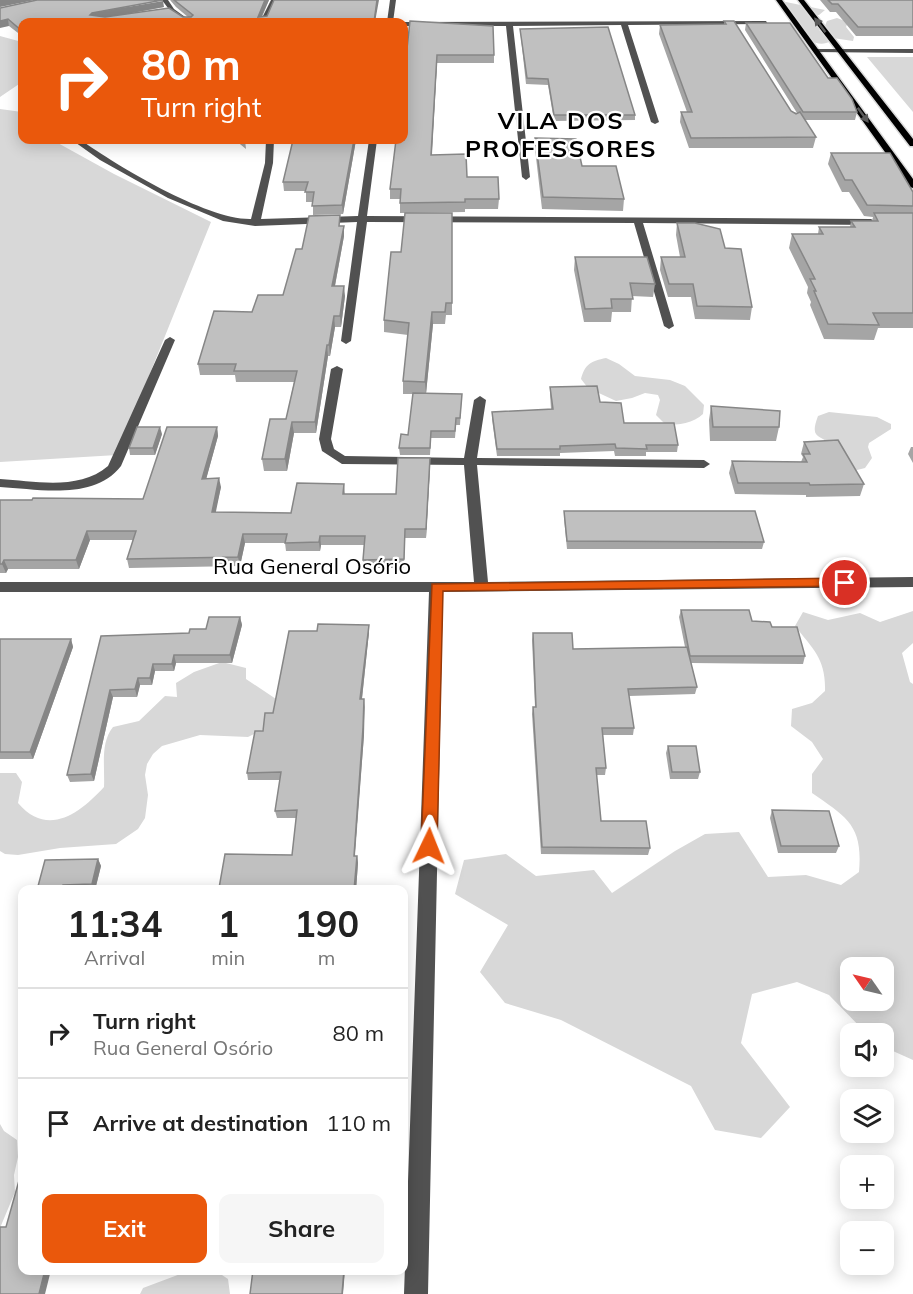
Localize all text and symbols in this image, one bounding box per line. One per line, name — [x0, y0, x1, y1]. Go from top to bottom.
one-way arrow — [814, 18, 826, 34]
text: 80 m — [141, 38, 241, 91]
icon: right — [42, 42, 120, 120]
text: Turn right — [141, 90, 261, 124]
district label: VILA DOS PROFESSORES — [465, 105, 657, 163]
one-way arrow — [857, 107, 869, 123]
street label: Rua General Osório — [213, 552, 411, 580]
pin — [819, 557, 870, 608]
icon: arrive — [828, 566, 861, 599]
position arrow — [397, 814, 461, 878]
text: 11:34 — [67, 901, 162, 946]
text: 1 — [217, 901, 239, 946]
text: 190 — [294, 901, 359, 946]
text: Arrival — [84, 945, 145, 970]
text: min — [211, 945, 245, 970]
text: m — [318, 945, 335, 970]
north arrow — [840, 957, 894, 1011]
map controls — [840, 957, 894, 1275]
text: Turn right — [93, 1007, 196, 1035]
icon: right — [42, 1017, 75, 1050]
text: 80 m — [333, 1019, 384, 1047]
button: sound — [840, 1023, 894, 1077]
text: Rua General Osório — [93, 1035, 273, 1060]
button: layers — [840, 1089, 894, 1143]
icon: arrive — [42, 1107, 75, 1140]
text: Arrive at destination — [93, 1109, 308, 1137]
text: 110 m — [326, 1109, 391, 1137]
button: + — [840, 1155, 894, 1209]
button: Exit — [42, 1194, 207, 1263]
button: Share — [219, 1194, 384, 1263]
button: − — [840, 1221, 894, 1275]

